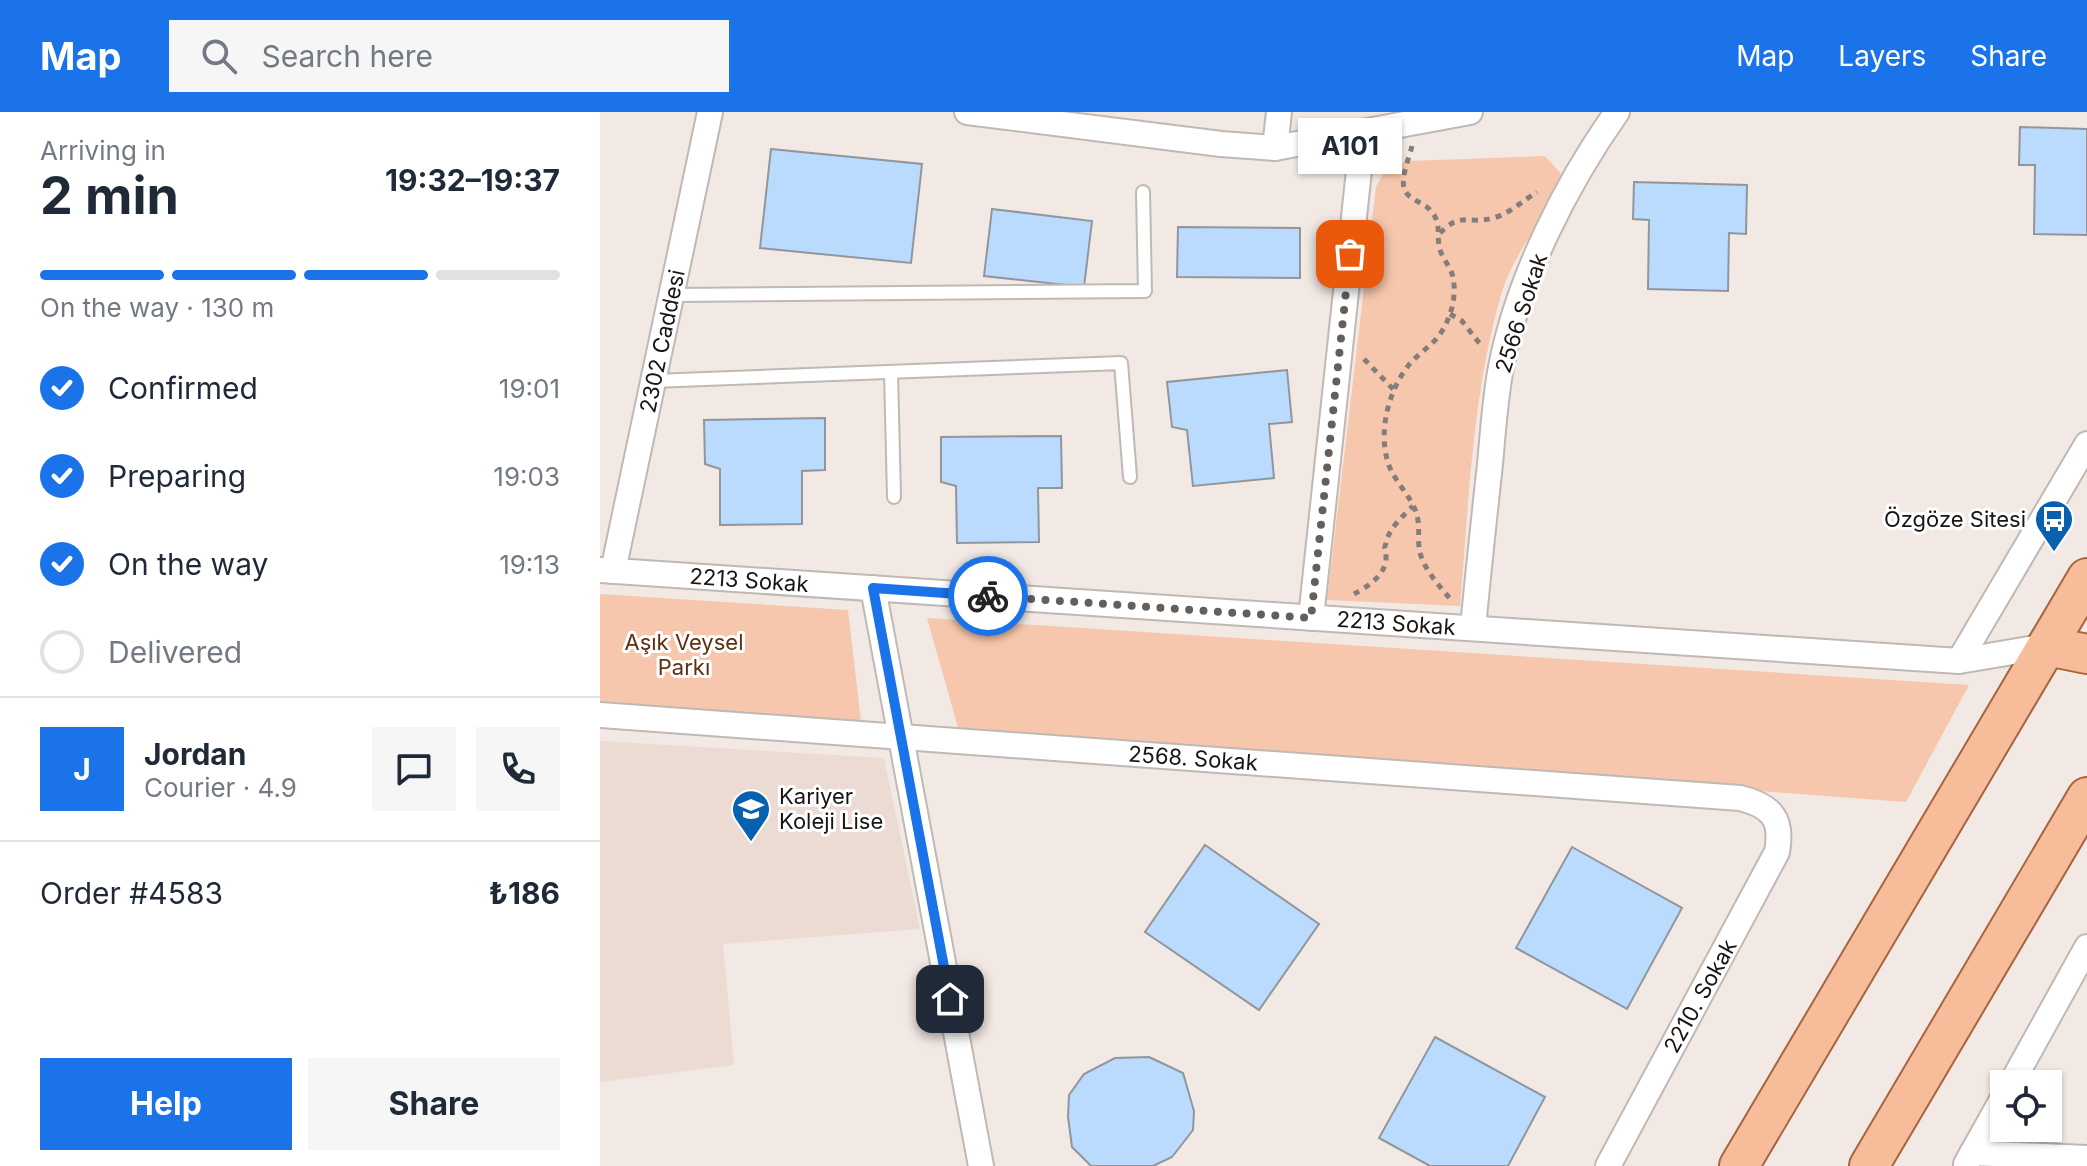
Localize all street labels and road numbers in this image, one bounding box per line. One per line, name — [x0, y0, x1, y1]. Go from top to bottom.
street label: 2566 Sokak — [1489, 250, 1553, 376]
street label: 2302 Caddesi — [634, 267, 690, 415]
street label: 2213 Sokak — [689, 563, 809, 597]
street label: 2213 Sokak — [1336, 606, 1456, 640]
street label: 2568. Sokak — [1127, 741, 1259, 775]
street label: 2210. Sokak — [1658, 935, 1742, 1057]

